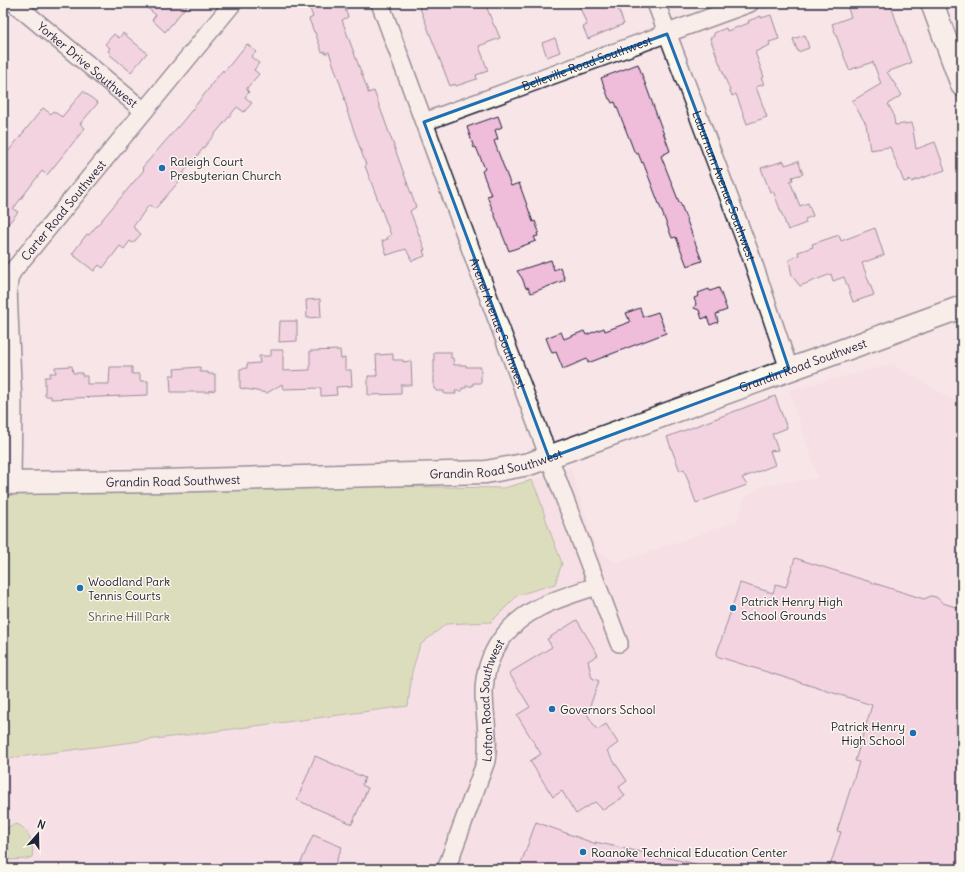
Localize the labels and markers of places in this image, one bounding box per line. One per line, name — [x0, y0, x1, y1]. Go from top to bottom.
place label: Raleigh Court Presbyterian Church — [170, 154, 281, 183]
marker: Raleigh Court Presbyterian Church — [157, 163, 167, 173]
place label: Woodland Park Tennis Courts — [88, 574, 170, 603]
marker: Woodland Park Tennis Courts — [75, 583, 85, 593]
place label: Patrick Henry High School Grounds — [741, 594, 843, 623]
marker: Patrick Henry High School Grounds — [728, 603, 738, 613]
place label: Governors School — [560, 702, 655, 717]
marker: Governors School — [547, 704, 557, 714]
place label: Patrick Henry High School — [831, 719, 905, 748]
marker: Patrick Henry High School — [908, 728, 918, 738]
place label: Roanoke Technical Education Center — [591, 845, 787, 860]
marker: Roanoke Technical Education Center — [578, 847, 588, 857]

